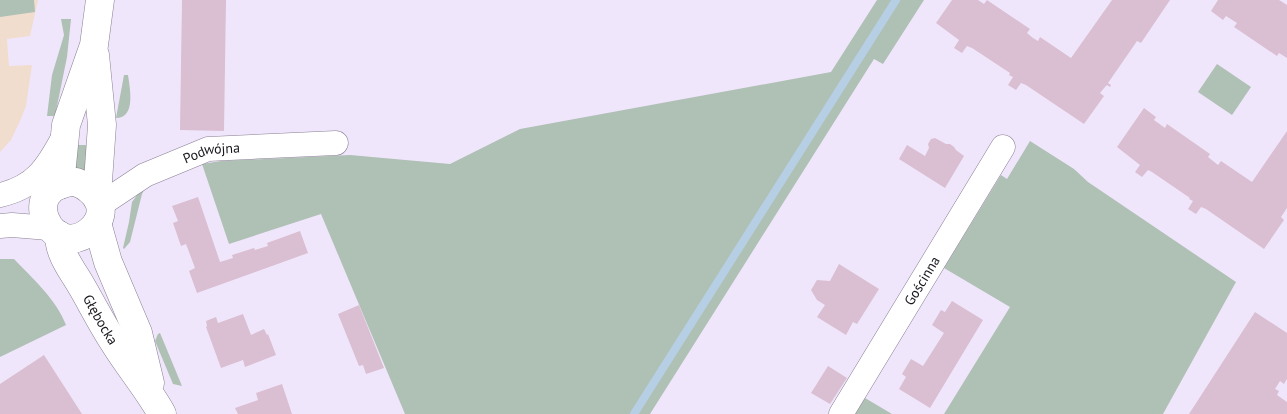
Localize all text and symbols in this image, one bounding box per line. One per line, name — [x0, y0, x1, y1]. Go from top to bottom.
street label: Podwójna — [180, 139, 240, 167]
street label: Gościnna — [900, 253, 944, 309]
street label: Głębocka — [79, 291, 122, 348]

